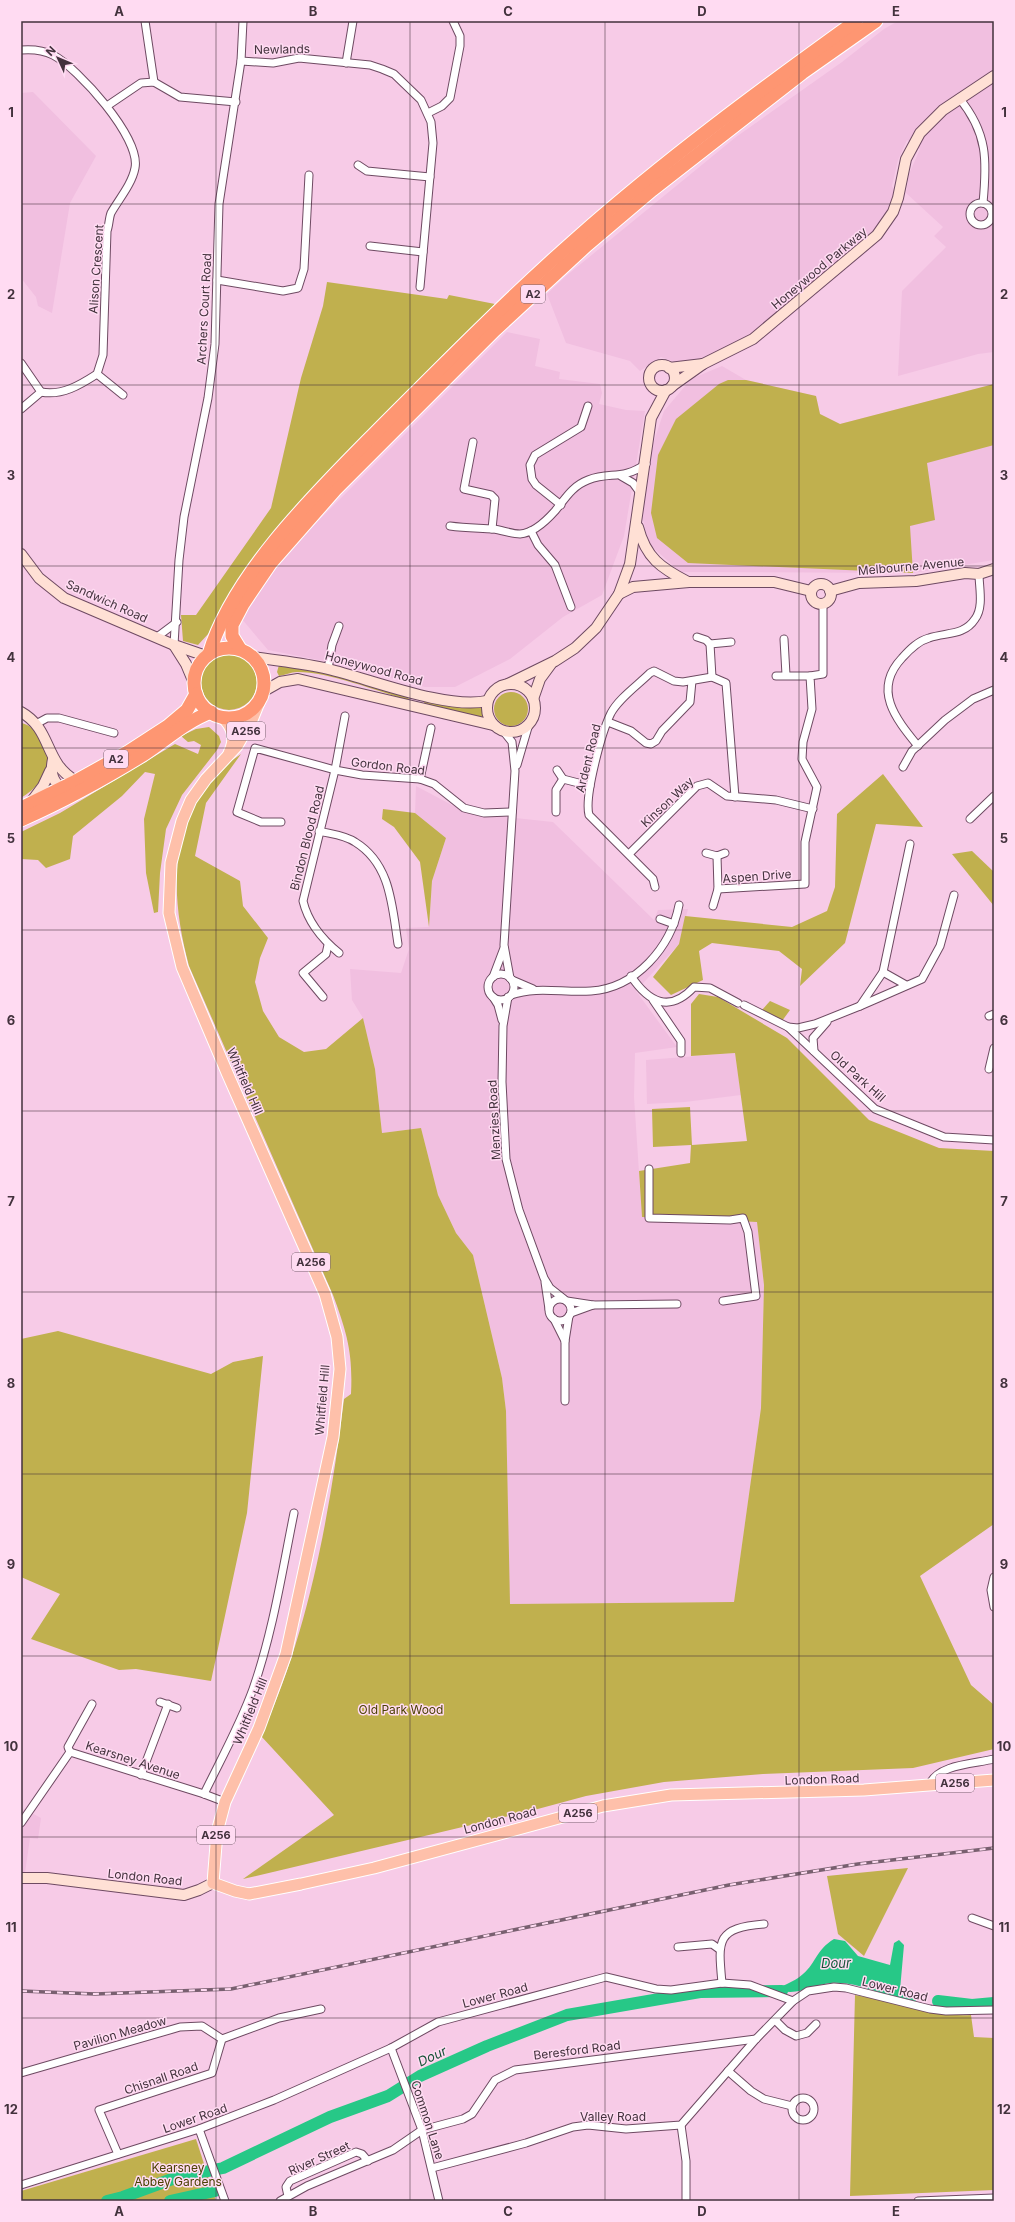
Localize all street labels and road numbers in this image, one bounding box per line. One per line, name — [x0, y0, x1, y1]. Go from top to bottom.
street label: Newlands — [254, 41, 310, 57]
street label: Honeywood Parkway — [768, 223, 870, 312]
street label: Alison Crescent — [85, 224, 107, 314]
street label: Archers Court Road — [194, 253, 214, 365]
road number: A2 — [521, 285, 545, 303]
street label: Melbourne Avenue — [857, 554, 965, 578]
street label: Sandwich Road — [64, 576, 150, 626]
street label: Honeywood Road — [324, 648, 424, 688]
road number: A256 — [227, 722, 265, 740]
street label: Ardent Road — [572, 722, 604, 794]
road number: A2 — [104, 750, 128, 768]
street label: Gordon Road — [350, 754, 426, 778]
street label: Kinson Way — [637, 774, 697, 830]
street label: Bindon Blood Road — [287, 784, 327, 892]
street label: Aspen Drive — [722, 866, 792, 886]
street label: Whitfield Hill — [224, 1045, 266, 1117]
street label: Old Park Hill — [827, 1047, 889, 1105]
street label: Menzies Road — [484, 1080, 504, 1160]
road number: A256 — [292, 1253, 330, 1271]
street label: Whitfield Hill — [311, 1364, 333, 1436]
street label: Whitfield Hill — [230, 1675, 270, 1747]
street label: Kearsney Avenue — [84, 1738, 182, 1782]
street label: London Road — [784, 1770, 860, 1788]
road number: A256 — [936, 1774, 974, 1792]
street label: London Road — [462, 1803, 538, 1837]
road number: A256 — [559, 1804, 597, 1822]
road number: A256 — [197, 1826, 235, 1844]
street label: London Road — [107, 1866, 183, 1888]
street label: Lower Road — [861, 1974, 929, 2004]
street label: Lower Road — [461, 1979, 529, 2011]
street label: Pavilion Meadow — [72, 2012, 168, 2053]
street label: Beresford Road — [533, 2037, 621, 2063]
street label: Chisnall Road — [122, 2058, 200, 2098]
street label: Common Lane — [408, 2079, 448, 2161]
street label: Lower Road — [161, 2100, 229, 2136]
street label: Valley Road — [580, 2109, 646, 2124]
street label: River Street — [286, 2138, 352, 2178]

